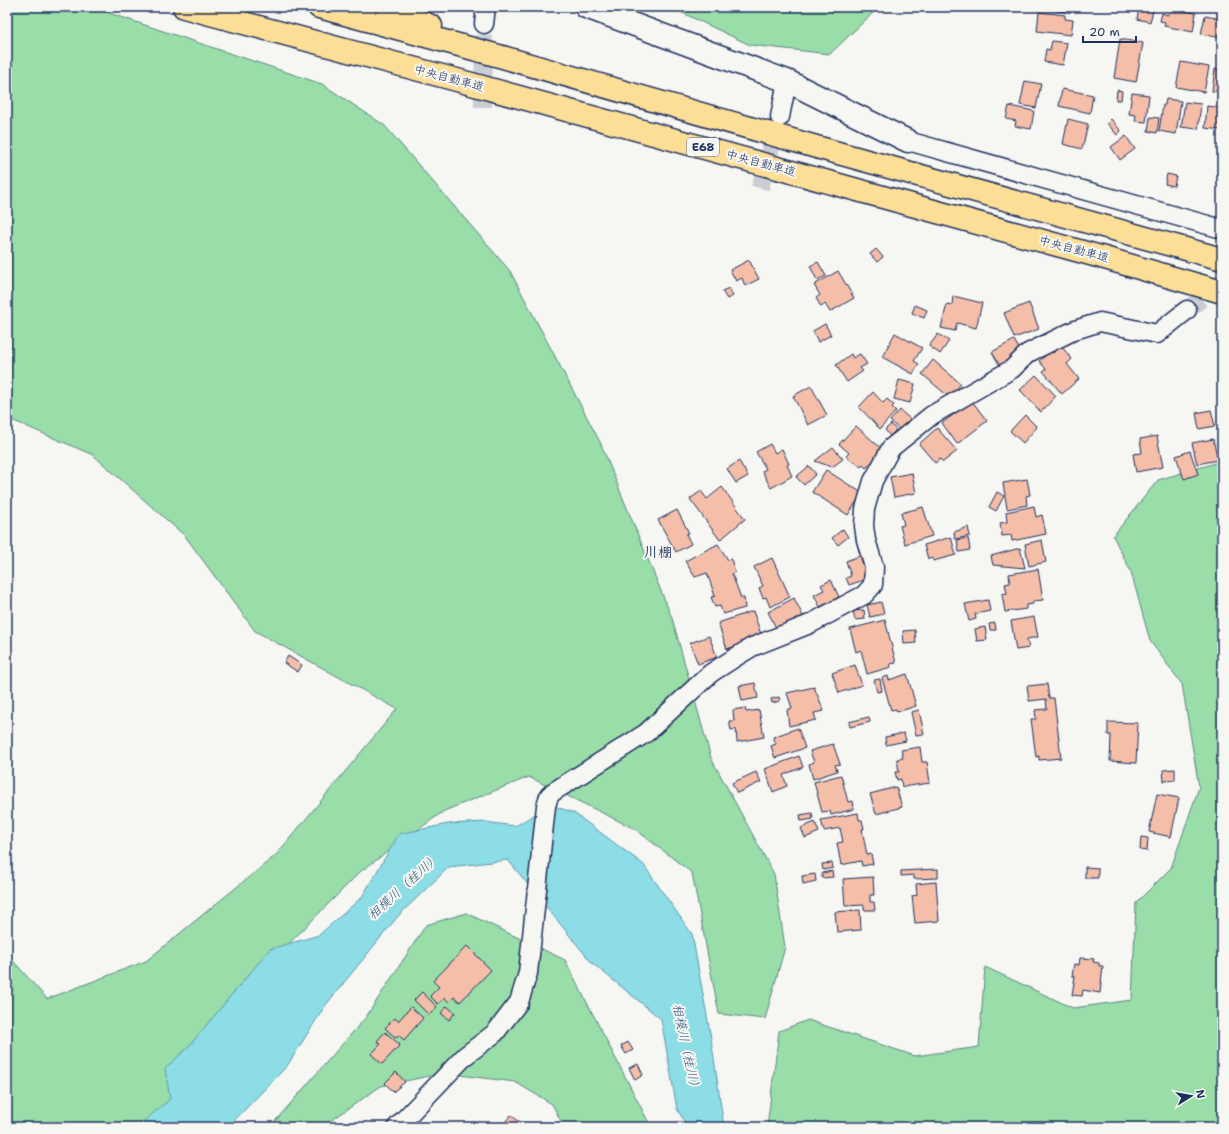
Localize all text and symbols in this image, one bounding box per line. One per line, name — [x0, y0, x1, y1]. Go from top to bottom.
scale bar — [1083, 18, 1136, 44]
text: 20 m — [1089, 24, 1120, 40]
street label: 中央自動車道 — [412, 61, 486, 95]
road number: E68 — [687, 138, 719, 156]
street label: 中央自動車道 — [724, 146, 798, 180]
street label: 中央自動車道 — [1037, 232, 1111, 266]
district label: 川棚 — [644, 543, 672, 561]
water label: 相模川（桂川） — [364, 850, 443, 923]
water label: 相模川（桂川） — [669, 1002, 704, 1094]
north arrow — [1171, 1076, 1211, 1116]
text: N — [1192, 1088, 1209, 1100]

